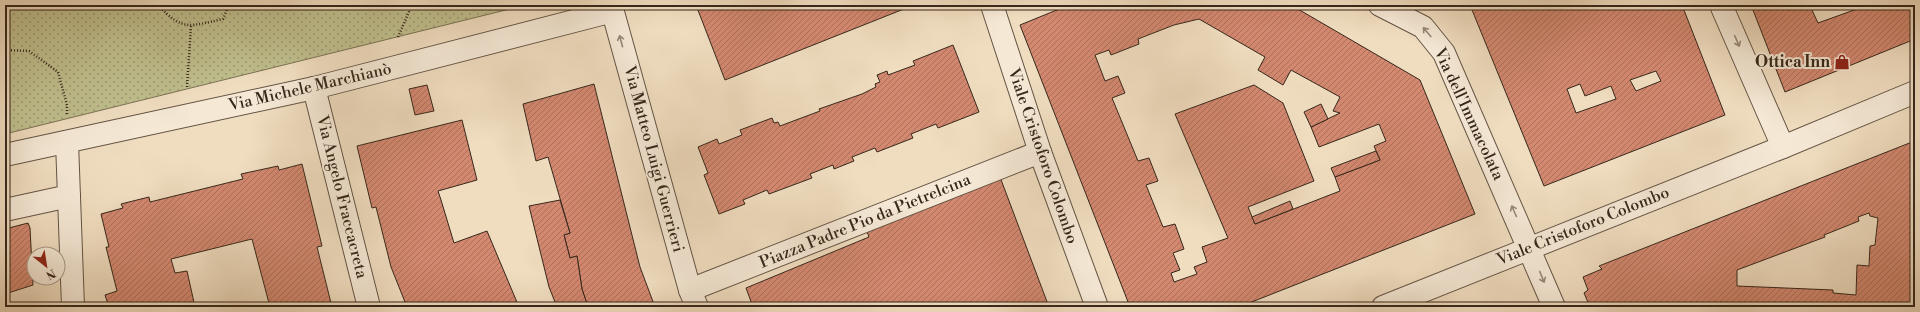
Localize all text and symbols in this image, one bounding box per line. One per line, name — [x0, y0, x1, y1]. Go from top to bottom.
one-way arrow — [1422, 27, 1431, 38]
one-way arrow — [617, 34, 624, 47]
one-way arrow — [1734, 34, 1741, 46]
street label: Via dell'Immacolata — [1429, 44, 1509, 184]
place label: Ottica Inn — [1755, 52, 1830, 72]
shop icon: Ottica Inn — [1833, 53, 1851, 71]
street label: Via Michele Marchianò — [226, 59, 393, 116]
street label: Via Matteo Luigi Guerrieri — [619, 63, 689, 254]
street label: Viale Cristoforo Colombo — [1003, 65, 1082, 246]
street label: Via Angelo Fraccacreta — [312, 112, 372, 282]
street label: Piazza Padre Pio da Pietrelcina — [756, 169, 974, 273]
street label: Viale Cristoforo Colombo — [1493, 182, 1672, 270]
one-way arrow — [1510, 206, 1517, 218]
north arrow — [26, 246, 66, 286]
text: N — [43, 266, 58, 282]
one-way arrow — [1539, 271, 1546, 283]

